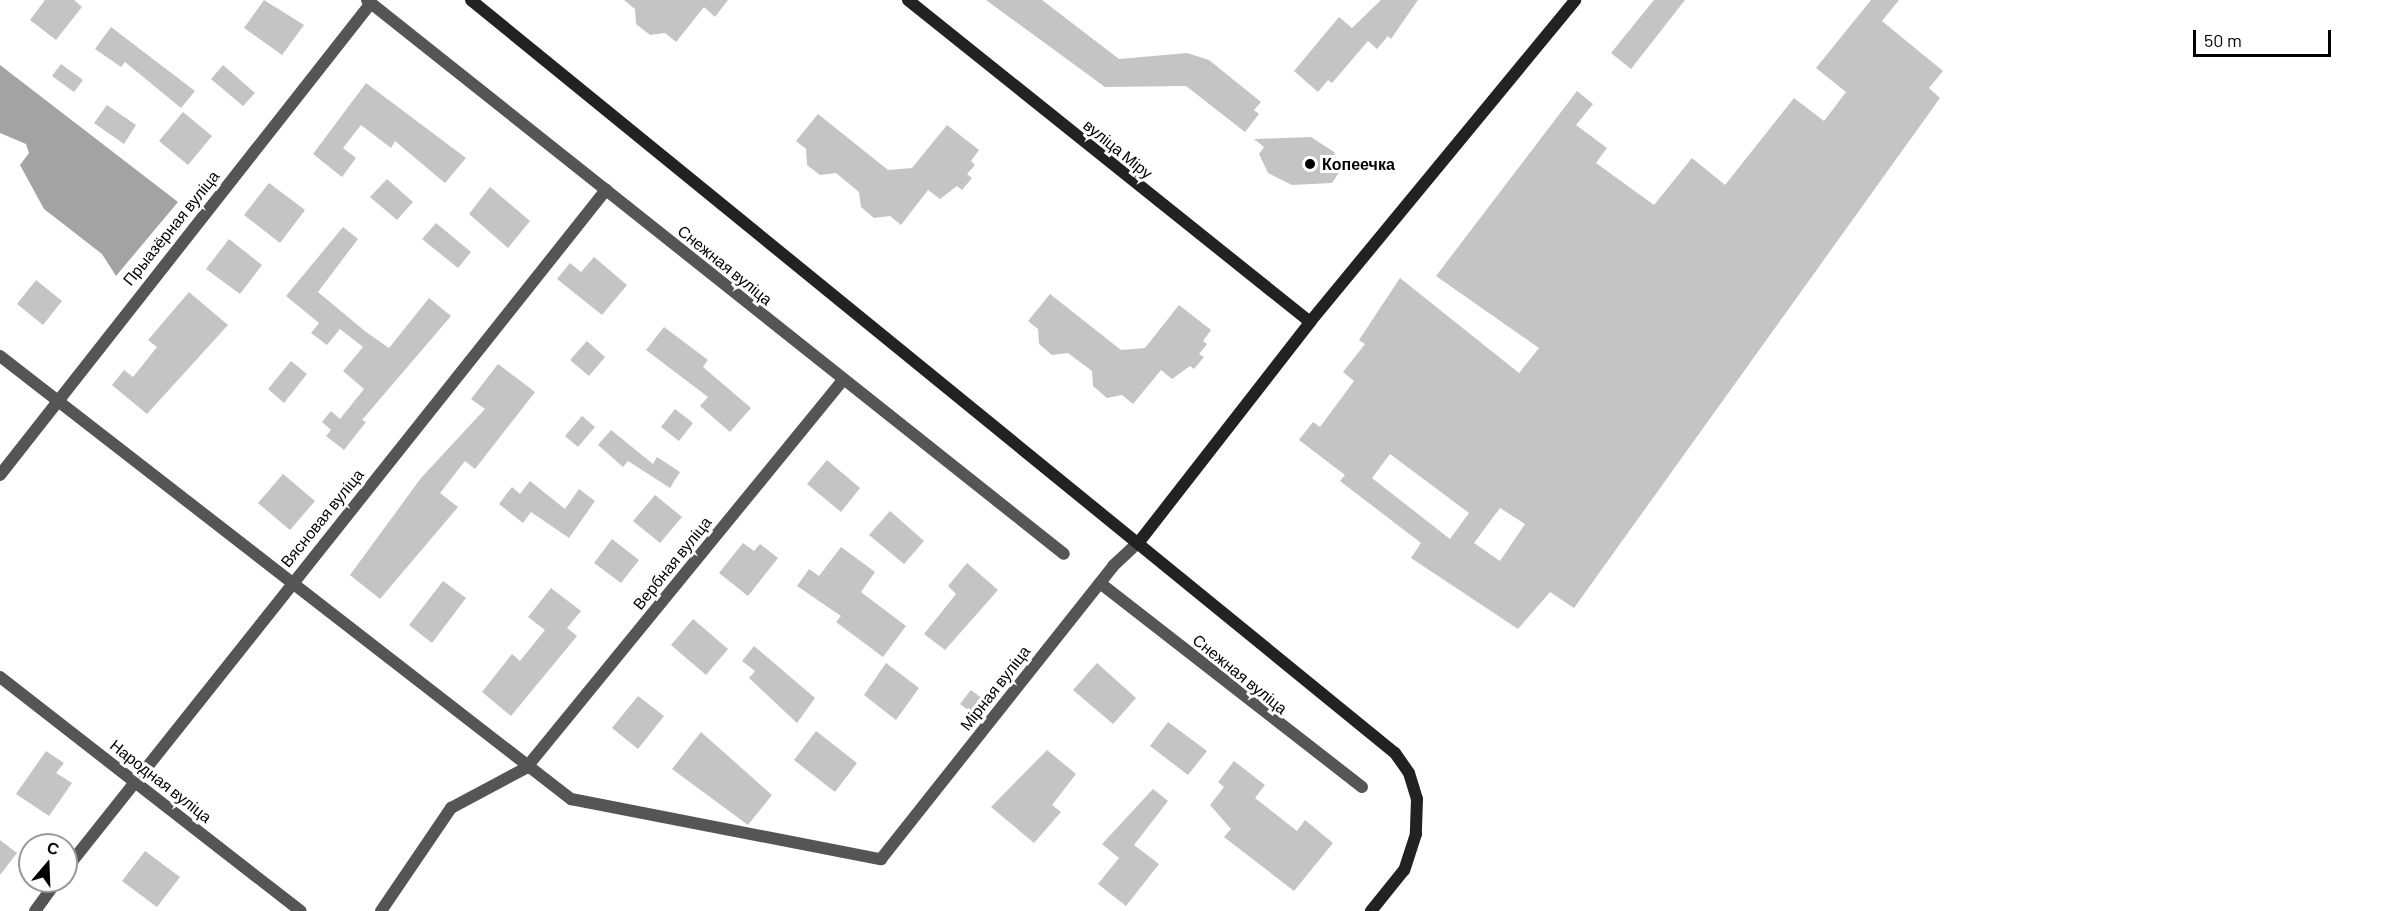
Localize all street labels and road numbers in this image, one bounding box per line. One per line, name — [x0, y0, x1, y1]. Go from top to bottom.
street label: вуліца Міру — [1079, 115, 1157, 183]
street label: Прыазёрная вуліца — [119, 167, 223, 289]
street label: Снежная вуліца — [674, 221, 776, 309]
street label: Вясновая вуліца — [277, 465, 367, 571]
street label: Вербная вуліца — [629, 513, 715, 613]
street label: Снежная вуліца — [1189, 630, 1291, 718]
street label: Мірная вуліца — [956, 642, 1034, 734]
street label: Народная вуліца — [106, 735, 216, 827]

